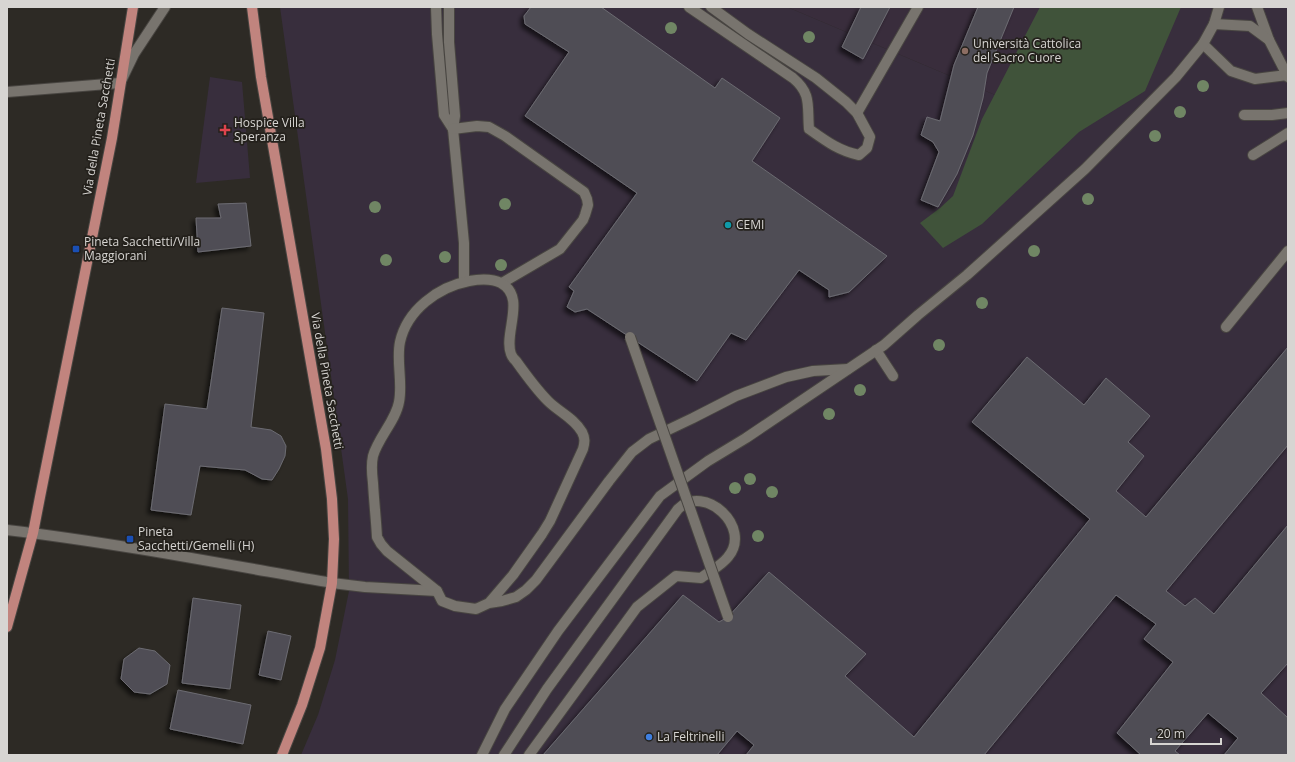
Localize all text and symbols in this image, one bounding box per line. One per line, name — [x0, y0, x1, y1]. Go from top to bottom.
place label: Università Cattolica del Sacro Cuore — [973, 35, 1081, 66]
marker: Università Cattolica del Sacro Cuore — [960, 46, 970, 56]
street label: Via della Pineta Sacchetti — [78, 57, 119, 197]
place label: Hospice Villa Speranza — [234, 114, 305, 145]
marker: Hospice Villa Speranza — [219, 124, 231, 136]
place label: CEMI — [736, 216, 764, 233]
marker: CEMI — [723, 220, 733, 230]
place label: Pineta Sacchetti/Villa Maggiorani — [84, 233, 200, 264]
marker: Pineta Sacchetti/Villa Maggiorani — [71, 244, 81, 254]
street label: Via della Pineta Sacchetti — [307, 311, 348, 451]
place label: Pineta Sacchetti/Gemelli (H) — [138, 523, 255, 554]
marker: Pineta Sacchetti/Gemelli (H) — [125, 534, 135, 544]
scale bar — [1151, 720, 1221, 746]
text: 20 m — [1157, 725, 1185, 742]
place label: La Feltrinelli — [657, 728, 724, 745]
marker: La Feltrinelli — [644, 732, 654, 742]

